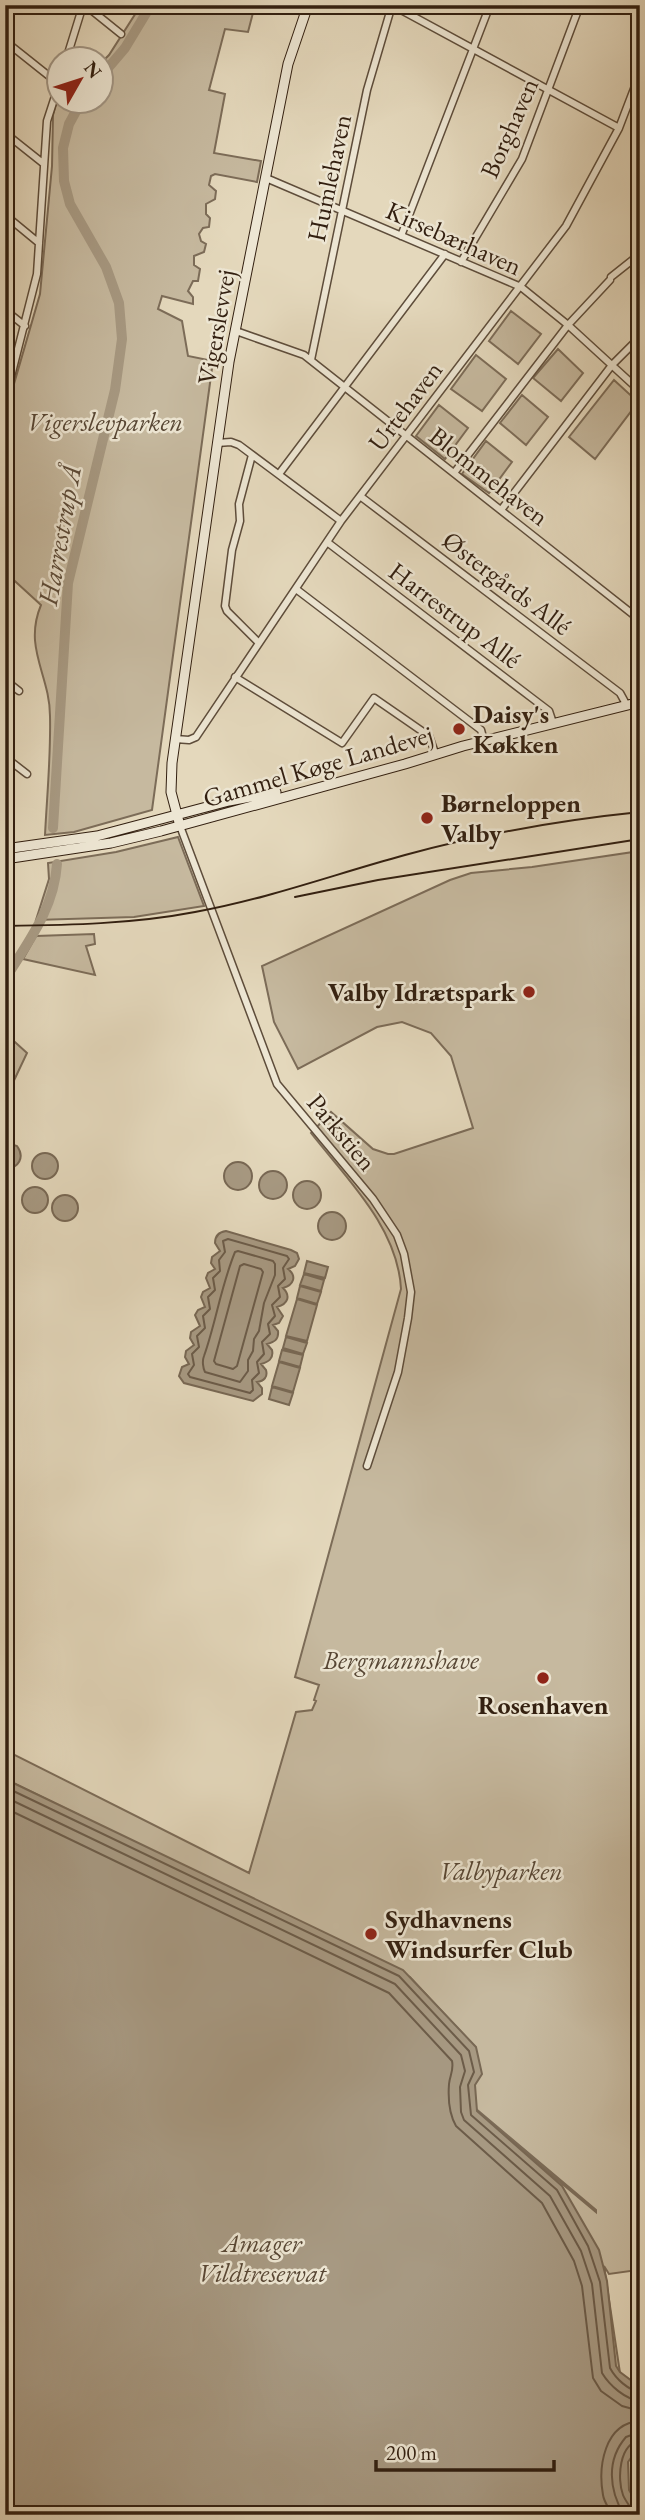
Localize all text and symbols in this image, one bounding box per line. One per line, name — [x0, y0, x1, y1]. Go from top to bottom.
north arrow — [46, 46, 116, 116]
text: N — [78, 56, 108, 84]
street label: Borghaven — [472, 72, 546, 183]
street label: Humlehaven — [299, 111, 359, 245]
street label: Kirsebærhaven — [381, 193, 527, 283]
street label: Vigerslevvej — [189, 267, 243, 387]
street label: Urtehaven — [360, 354, 450, 458]
park label: Vigerslevparken — [27, 405, 183, 439]
street label: Blommehaven — [422, 419, 556, 534]
water label: Harrestrup Å — [29, 461, 89, 609]
street label: Østergårds Allé — [436, 523, 578, 643]
street label: Harrestrup Allé — [382, 554, 528, 676]
place label: Daisy's Køkken — [473, 697, 559, 761]
street label: Gammel Køge Landevej — [199, 717, 437, 815]
marker: Daisy's Køkken — [451, 721, 467, 737]
place label: Børneloppen Valby — [441, 786, 581, 850]
marker: Børneloppen Valby — [419, 810, 435, 826]
place label: Valby Idrætspark — [328, 975, 516, 1009]
marker: Valby Idrætspark — [521, 984, 537, 1000]
street label: Parkstien — [300, 1086, 384, 1178]
park label: Bergmannshave — [322, 1643, 480, 1677]
marker: Rosenhaven — [535, 1670, 551, 1686]
place label: Rosenhaven — [478, 1688, 609, 1722]
park label: Valbyparken — [439, 1854, 563, 1888]
place label: Sydhavnens Windsurfer Club — [385, 1902, 573, 1966]
marker: Sydhavnens Windsurfer Club — [363, 1926, 379, 1942]
park label: Amager Vildtreservat — [198, 2226, 327, 2290]
scale bar — [376, 2429, 554, 2473]
text: 200 m — [386, 2439, 437, 2466]

